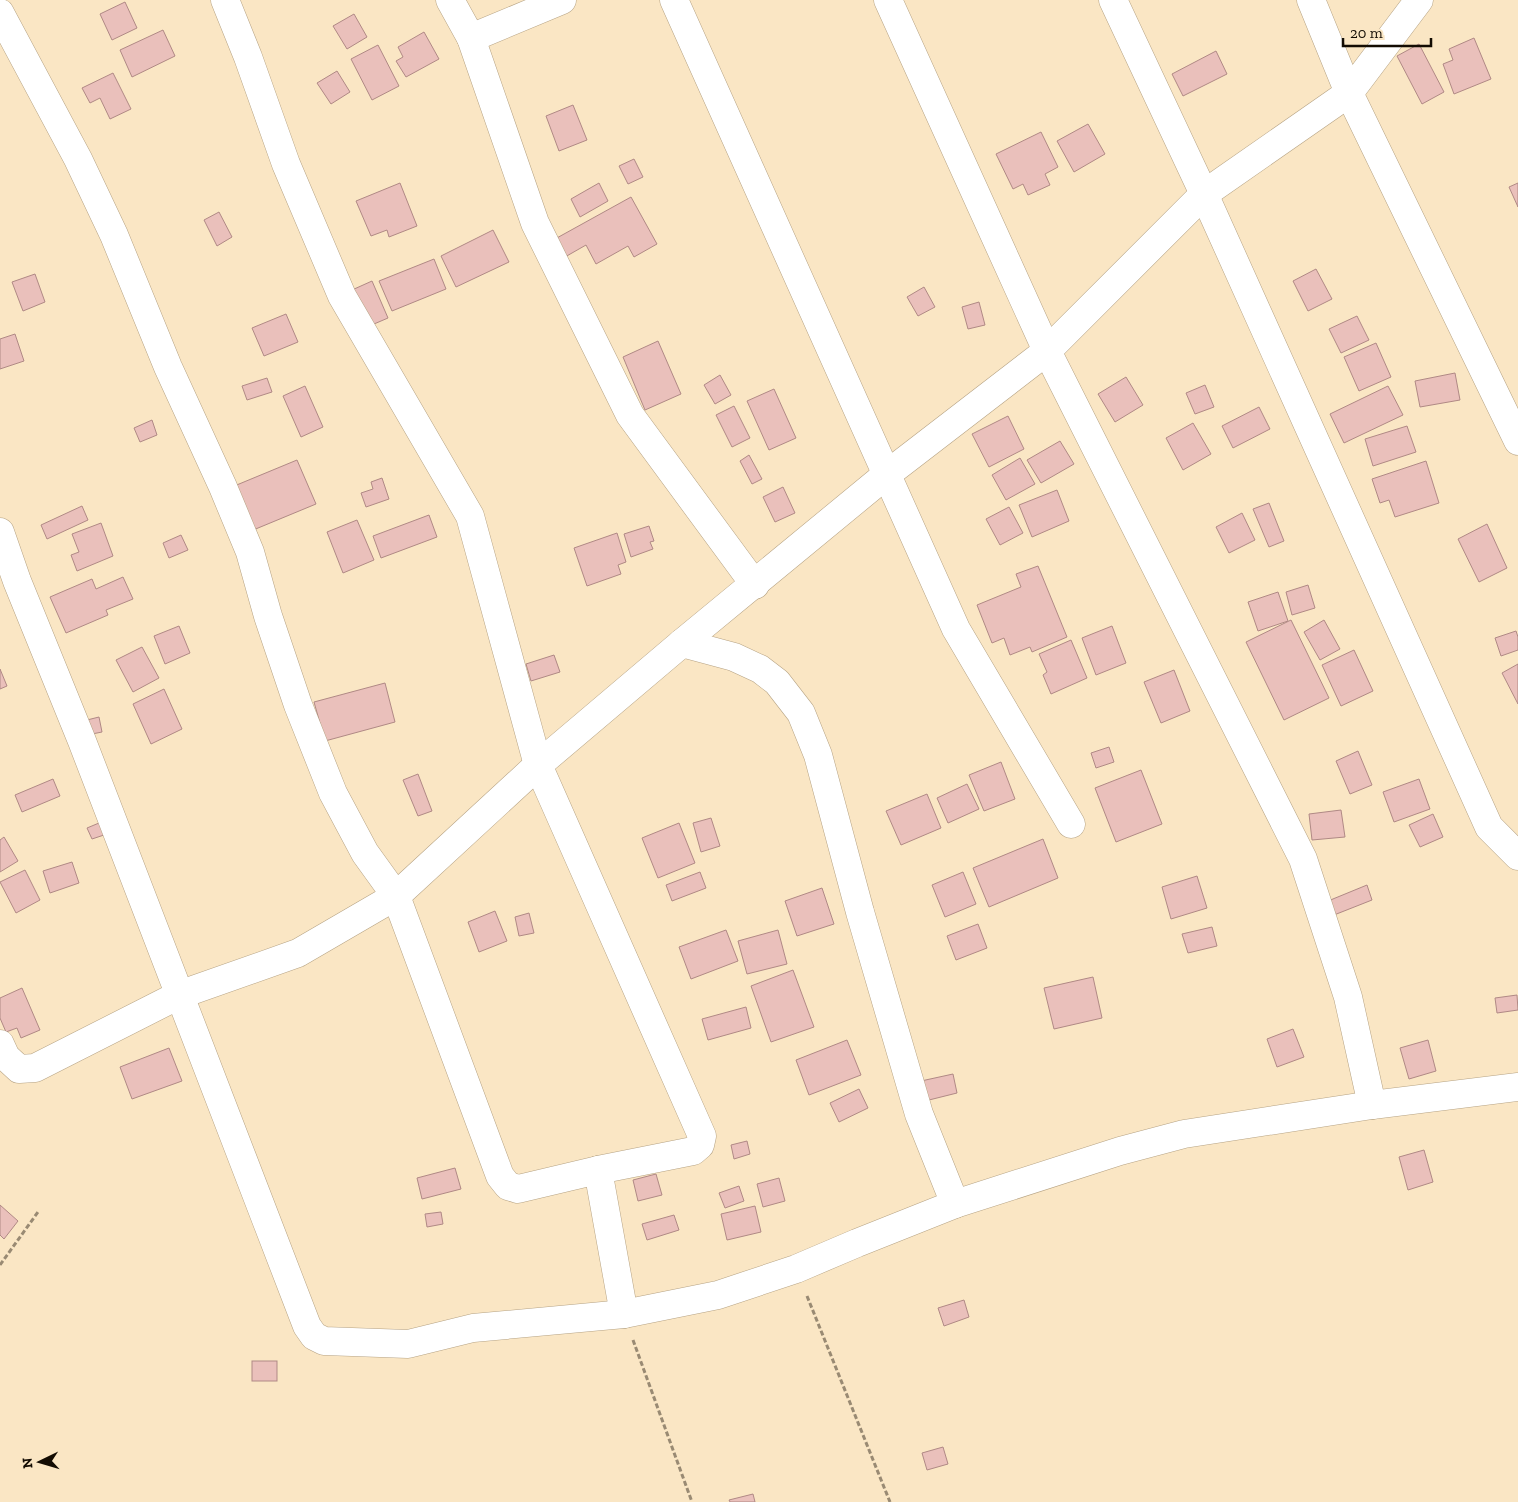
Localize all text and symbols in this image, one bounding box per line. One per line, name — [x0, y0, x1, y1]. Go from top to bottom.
scale bar — [1343, 15, 1430, 47]
text: 20 m — [1350, 24, 1383, 42]
north arrow — [15, 1437, 65, 1487]
text: N — [19, 1457, 36, 1469]

